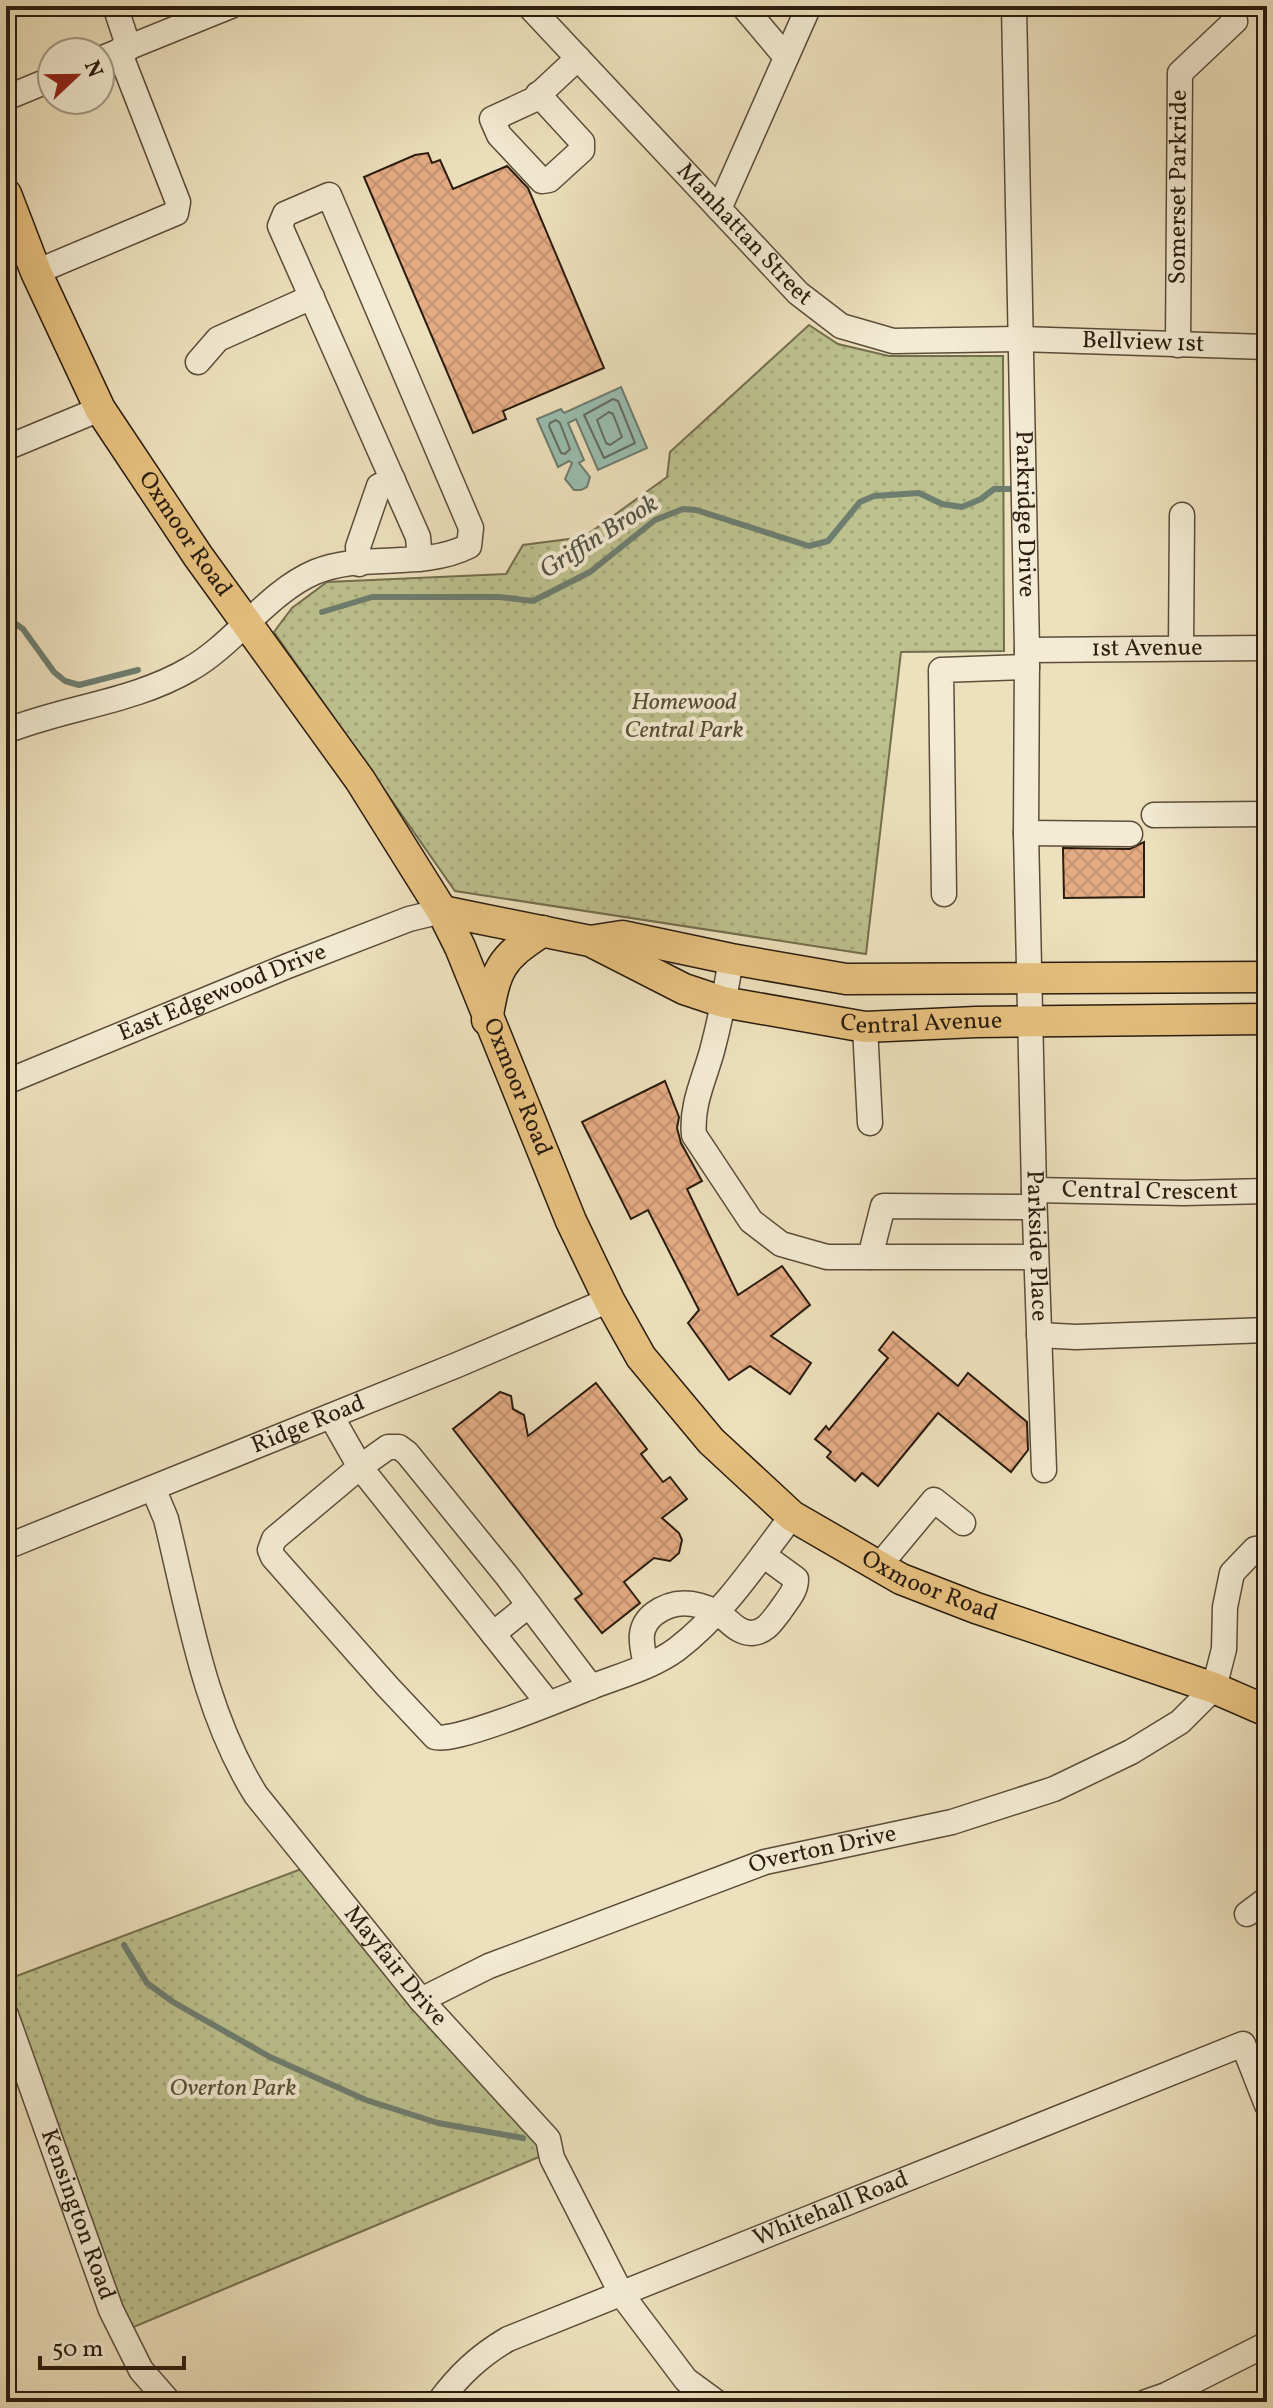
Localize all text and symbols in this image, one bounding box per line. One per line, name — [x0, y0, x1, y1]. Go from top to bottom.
north arrow — [36, 36, 116, 116]
text: N — [75, 56, 110, 83]
street label: Somerset Parkride — [1161, 89, 1197, 285]
street label: Manhattan Street — [668, 156, 819, 315]
street label: Bellview 1st — [1081, 324, 1205, 362]
street label: Parkridge Drive — [1006, 430, 1043, 598]
street label: Oxmoor Road — [129, 465, 240, 604]
water label: Griffin Brook — [533, 486, 665, 588]
street label: 1st Avenue — [1091, 632, 1203, 666]
park label: Homewood Central Park — [624, 686, 744, 748]
street label: East Edgewood Drive — [113, 935, 332, 1051]
street label: Central Avenue — [837, 1005, 1002, 1044]
street label: Oxmoor Road — [474, 1013, 560, 1161]
street label: Parkside Place — [1017, 1170, 1056, 1322]
street label: Central Crescent — [1062, 1174, 1238, 1210]
street label: Ridge Road — [246, 1387, 370, 1463]
street label: Oxmoor Road — [854, 1542, 1002, 1631]
street label: Overton Drive — [744, 1817, 900, 1884]
street label: Mayfair Drive — [335, 1899, 455, 2035]
park label: Overton Park — [170, 2072, 296, 2106]
street label: Kensington Road — [31, 2124, 123, 2305]
street label: Whitehall Road — [748, 2163, 914, 2256]
scale bar — [40, 2320, 184, 2370]
text: 50 m — [52, 2333, 104, 2367]

